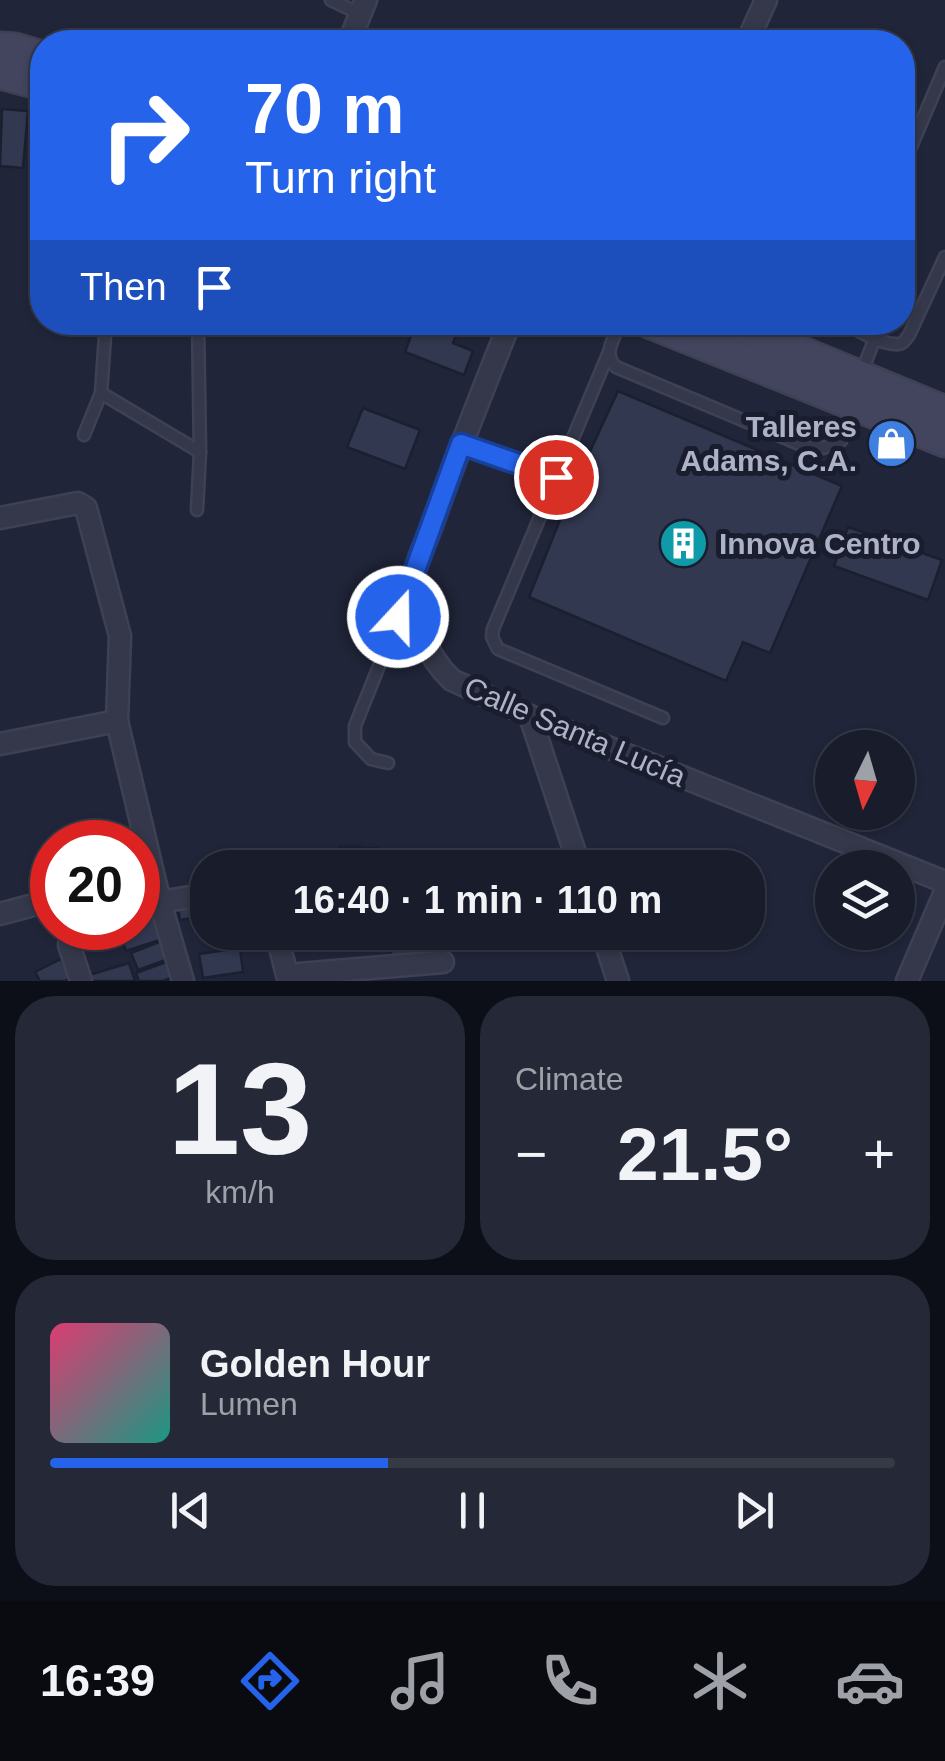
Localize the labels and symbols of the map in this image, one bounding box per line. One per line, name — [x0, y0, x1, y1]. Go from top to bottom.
place label: Talleres Adams, C.A. — [680, 410, 857, 477]
shop icon: Talleres Adams, C.A. — [866, 418, 918, 470]
pin — [514, 435, 599, 520]
building icon: Innova Centro — [658, 518, 710, 570]
place label: Innova Centro — [719, 527, 921, 560]
position arrow — [346, 565, 450, 669]
street label: Calle Santa Lucía — [460, 670, 691, 793]
north arrow — [815, 730, 915, 830]
speed limit sign: 20 — [30, 820, 160, 950]

